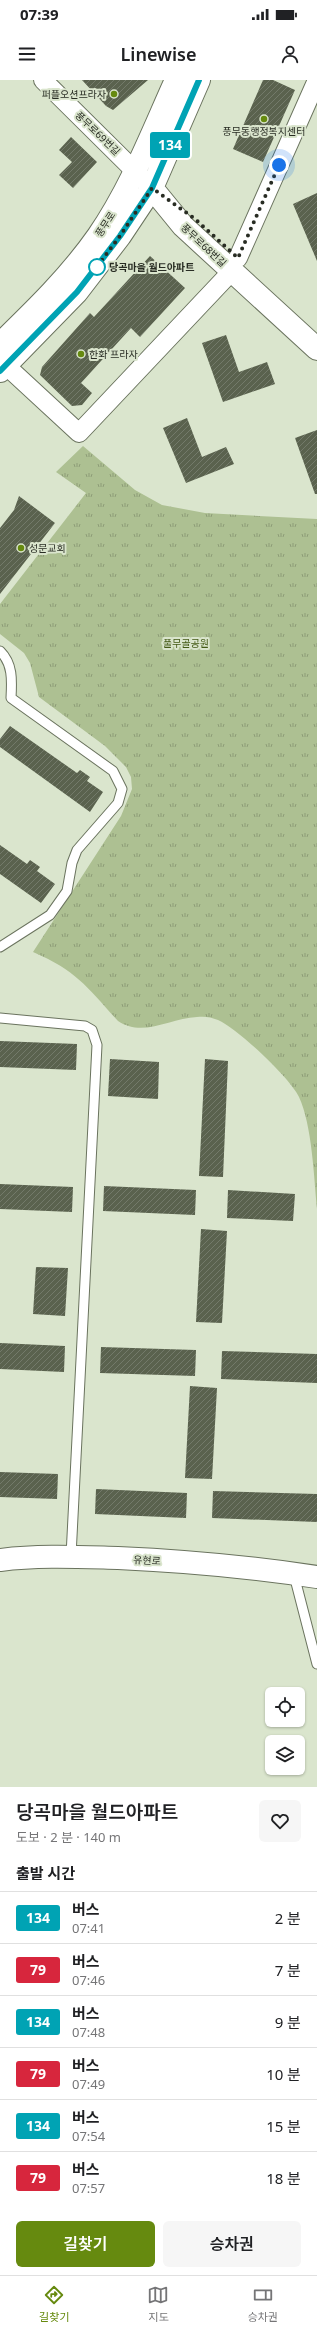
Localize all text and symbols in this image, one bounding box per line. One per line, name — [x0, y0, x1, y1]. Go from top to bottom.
text: 07:39 — [20, 4, 59, 24]
text: Linewise — [120, 42, 197, 66]
icon: menu — [16, 43, 38, 65]
icon: person — [279, 43, 301, 65]
place label: 퍼플오션프라자 — [42, 87, 107, 101]
marker: 퍼플오션프라자 — [109, 89, 119, 99]
street label: 풍무로69번길 — [72, 108, 124, 158]
marker: 풍무동행정복지센터 — [259, 114, 269, 124]
place label: 풍무동행정복지센터 — [223, 124, 305, 138]
line badge: 134 — [147, 132, 193, 158]
text: 134 — [158, 135, 182, 154]
your location — [269, 155, 289, 175]
street label: 풍무로 — [92, 209, 118, 239]
street label: 풍무로68번길 — [178, 220, 230, 270]
marker: 당곡마을 월드아파트 — [88, 258, 106, 276]
place label: 당곡마을 월드아파트 — [109, 260, 194, 274]
place label: 한화 프라자 — [89, 347, 138, 361]
marker: 한화 프라자 — [76, 349, 86, 359]
place label: 성문교회 — [29, 541, 66, 555]
marker: 성문교회 — [16, 543, 26, 553]
park label: 풀무골공원 — [163, 636, 209, 650]
street label: 유현로 — [133, 1552, 161, 1568]
map controls — [265, 1687, 305, 1775]
button: locate — [265, 1687, 305, 1727]
button: layers — [265, 1735, 305, 1775]
text: 당곡마을 월드아파트 — [16, 1799, 178, 1825]
button: heart — [259, 1800, 301, 1842]
text: 도보 · 2 분 · 140 m — [16, 1828, 121, 1846]
text: 출발 시간 — [16, 1863, 75, 1883]
text: 버스 — [72, 1899, 100, 1919]
text: 134 — [26, 1908, 50, 1927]
text: 2 분 — [275, 1908, 301, 1928]
text: 07:41 — [72, 1919, 105, 1937]
text: 버스 — [72, 1951, 100, 1971]
text: 79 — [30, 1960, 46, 1979]
text: 7 분 — [275, 1960, 301, 1980]
text: 07:46 — [72, 1971, 105, 1989]
text: 버스 — [72, 2003, 100, 2023]
text: 134 — [26, 2012, 50, 2031]
text: 9 분 — [275, 2012, 301, 2032]
text: 07:48 — [72, 2023, 105, 2041]
text: 버스 — [72, 2055, 100, 2075]
text: 79 — [30, 2064, 46, 2083]
text: 10 분 — [266, 2064, 301, 2084]
text: 07:49 — [72, 2075, 105, 2093]
text: 버스 — [72, 2107, 100, 2127]
text: 134 — [26, 2116, 50, 2135]
text: 15 분 — [266, 2116, 301, 2136]
text: 07:54 — [72, 2127, 105, 2145]
text: 버스 — [72, 2159, 100, 2179]
text: 79 — [30, 2168, 46, 2187]
text: 18 분 — [266, 2168, 301, 2188]
text: 07:57 — [72, 2179, 105, 2197]
button: 길찾기 — [16, 2221, 155, 2267]
button: 승차권 — [163, 2221, 301, 2267]
tab: 길찾기 — [39, 2284, 69, 2324]
tab: 지도 — [147, 2284, 169, 2324]
tab: 승차권 — [248, 2284, 278, 2324]

